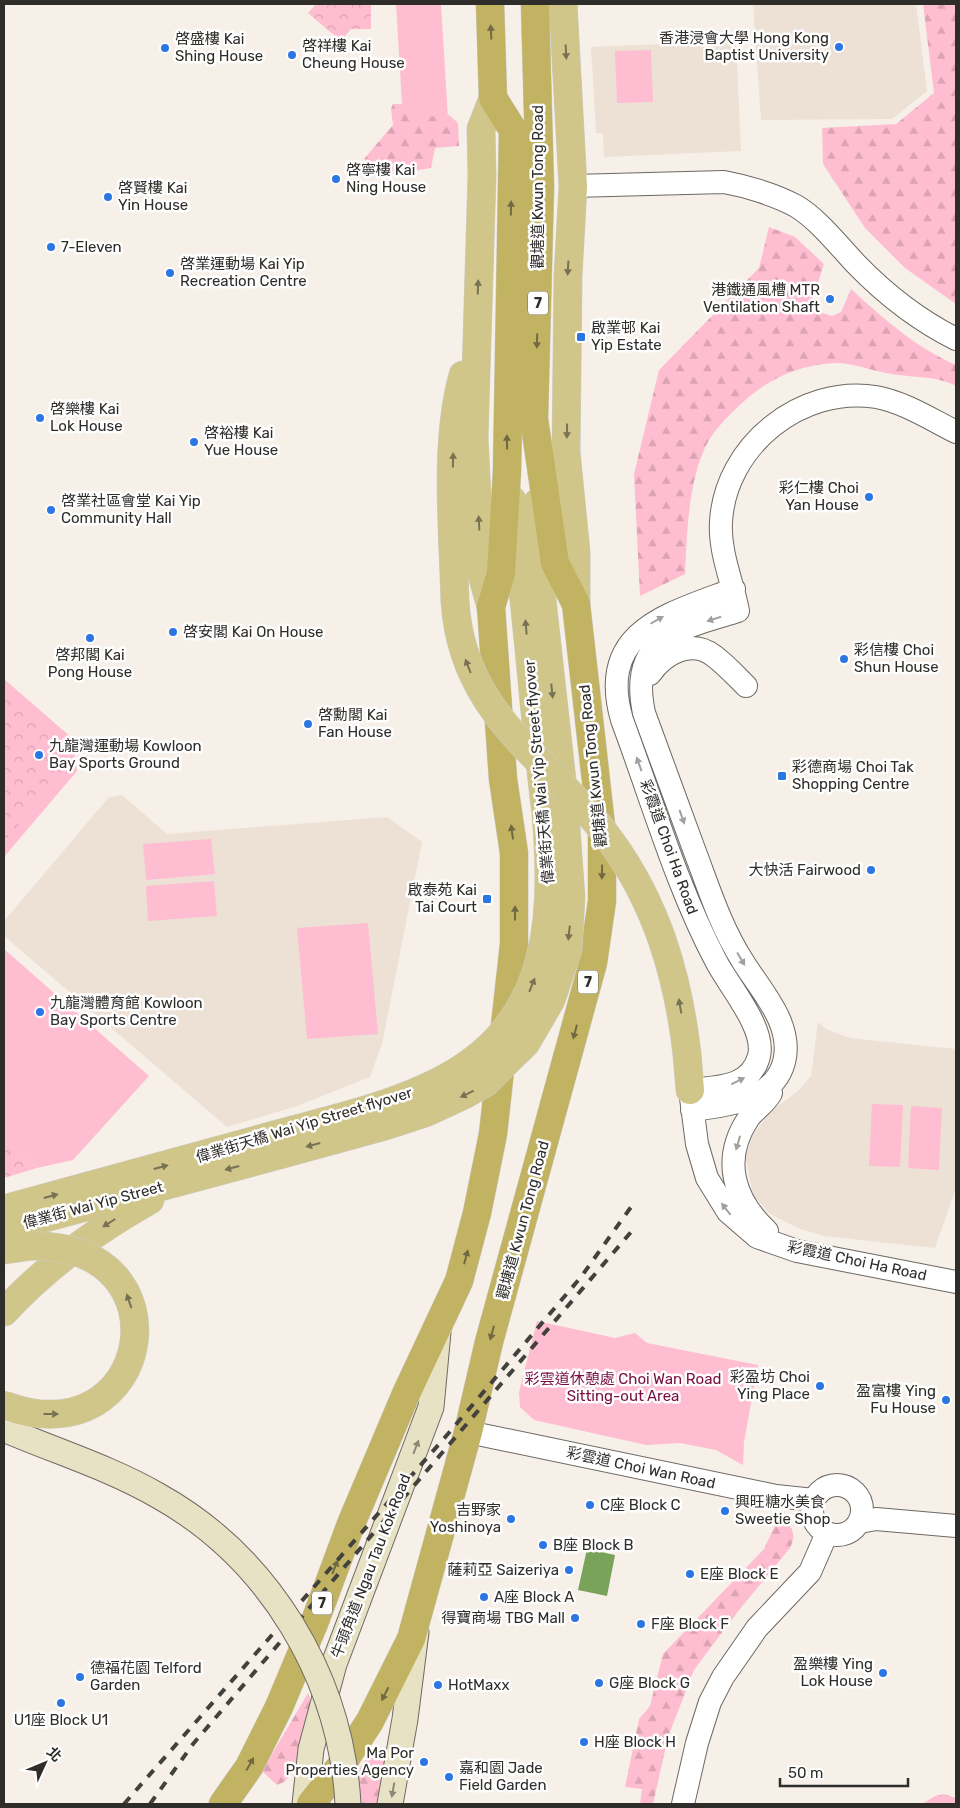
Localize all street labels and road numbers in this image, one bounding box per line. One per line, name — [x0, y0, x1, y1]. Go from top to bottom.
street label: 觀塘道 Kwun Tong Road — [529, 105, 547, 269]
road number: 7 — [528, 292, 548, 314]
street label: 偉業街天橋 Wai Yip Street flyover — [520, 659, 558, 885]
street label: 觀塘道 Kwun Tong Road — [575, 684, 611, 848]
street label: 彩霞道 Choi Ha Road — [636, 777, 702, 917]
road number: 7 — [578, 970, 598, 994]
street label: 偉業街天橋 Wai Yip Street flyover — [194, 1083, 415, 1167]
street label: 觀塘道 Kwun Tong Road — [493, 1139, 553, 1301]
street label: 偉業街 Wai Yip Street — [21, 1178, 165, 1232]
street label: 彩霞道 Choi Ha Road — [786, 1237, 928, 1285]
street label: 彩雲道 Choi Wan Road — [565, 1443, 717, 1493]
street label: 牛頭角道 Ngau Tau Kok Road — [327, 1471, 415, 1661]
road number: 7 — [312, 1592, 332, 1615]

